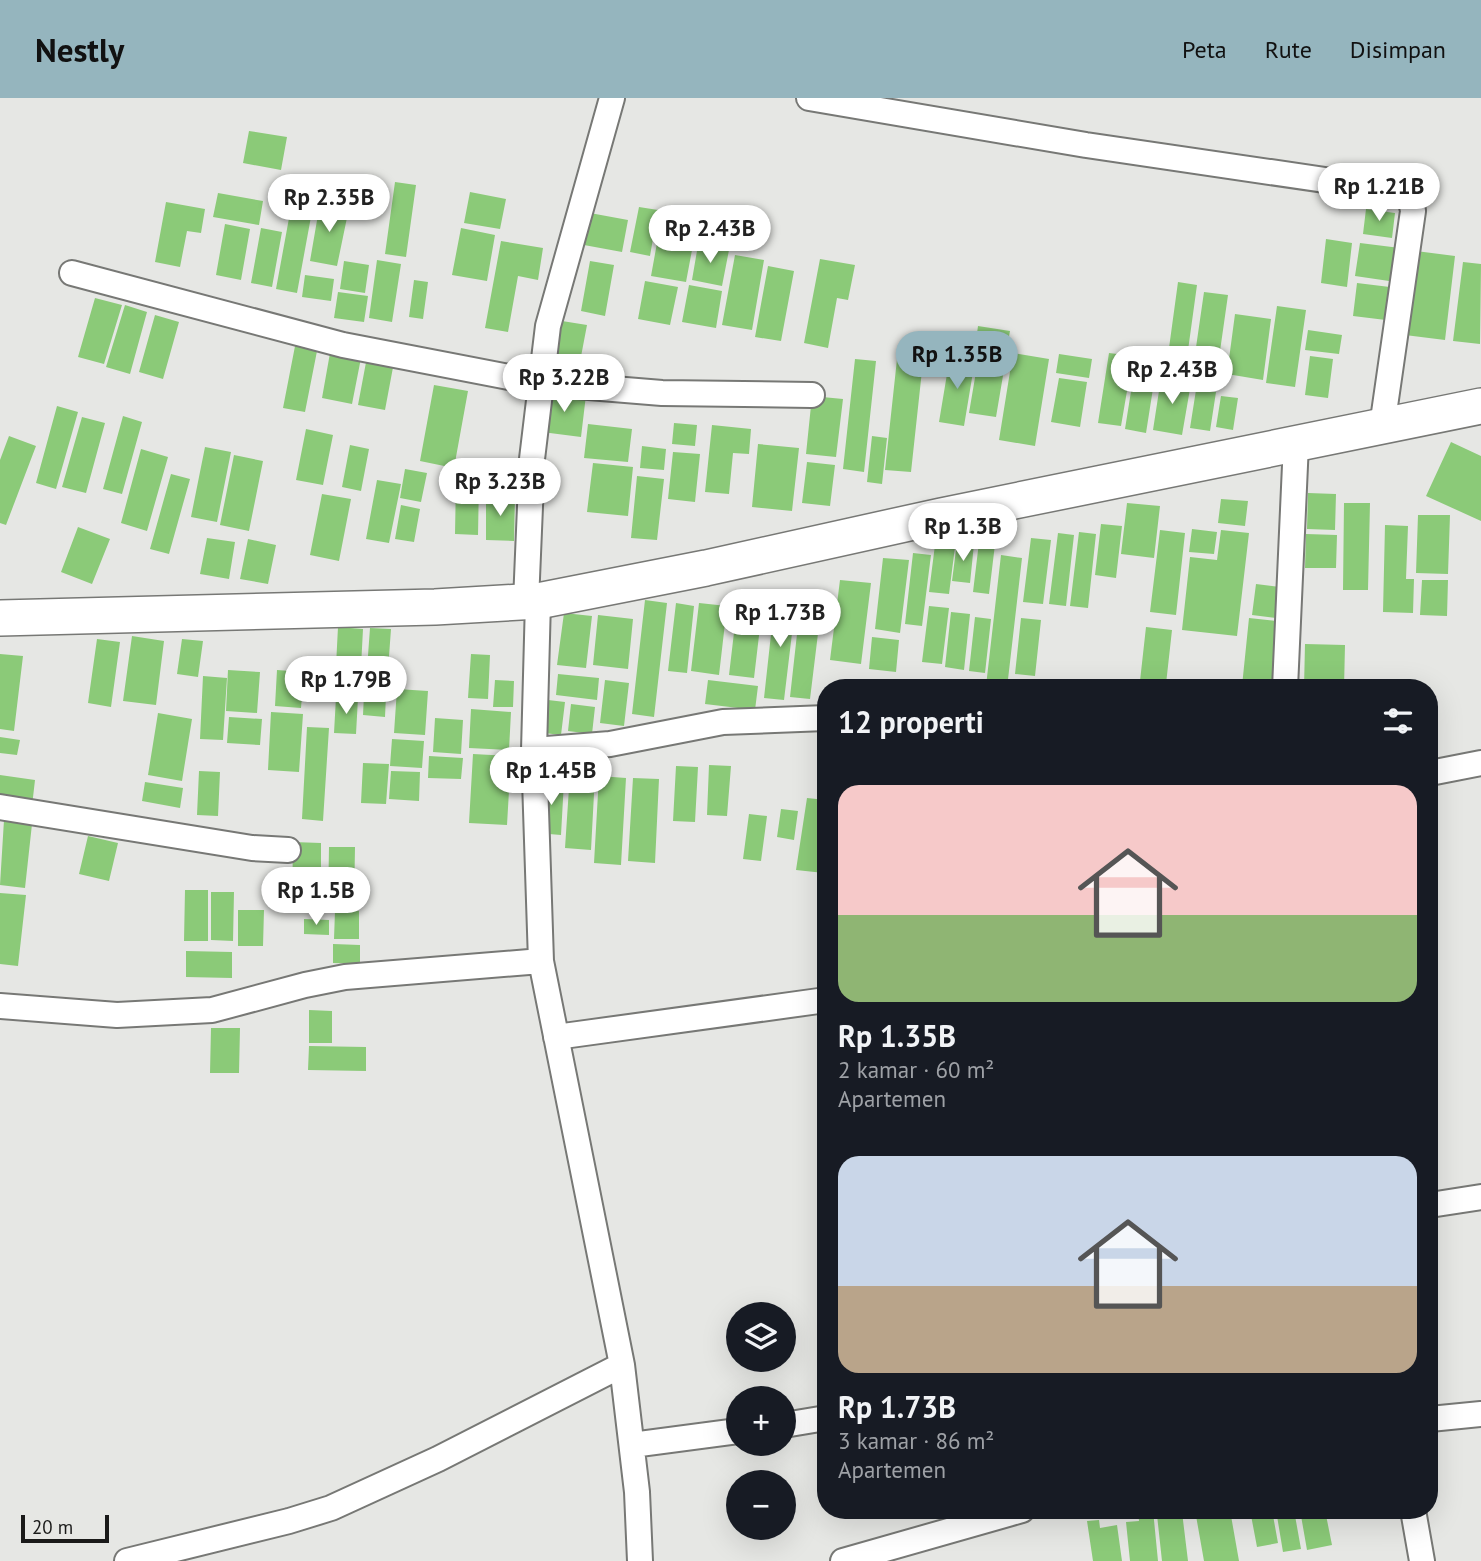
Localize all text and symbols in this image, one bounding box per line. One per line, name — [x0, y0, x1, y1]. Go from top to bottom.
text: Nestly — [35, 28, 124, 71]
text: Peta — [1182, 34, 1227, 65]
text: Rute — [1265, 34, 1312, 65]
text: Disimpan — [1350, 34, 1446, 65]
pin: Rp 1.21B — [1307, 164, 1451, 223]
text: Rp 1.21B — [1334, 171, 1424, 200]
pin: Rp 2.35B — [257, 174, 401, 234]
text: Rp 2.35B — [284, 182, 374, 211]
pin: Rp 2.43B — [638, 206, 782, 265]
text: Rp 2.43B — [665, 213, 755, 242]
pin: Rp 1.35B — [885, 331, 1029, 391]
text: Rp 1.35B — [912, 339, 1002, 368]
pin: Rp 2.43B — [1100, 346, 1244, 406]
pin: Rp 3.22B — [492, 354, 636, 414]
text: Rp 2.43B — [1127, 354, 1217, 383]
text: Rp 3.22B — [519, 362, 609, 391]
pin: Rp 3.23B — [428, 458, 572, 518]
text: Rp 3.23B — [455, 466, 545, 495]
pin: Rp 1.3B — [898, 504, 1028, 563]
text: Rp 1.3B — [924, 511, 1002, 540]
pin: Rp 1.73B — [708, 589, 852, 649]
text: Rp 1.73B — [735, 597, 825, 626]
pin: Rp 1.79B — [274, 656, 418, 716]
text: Rp 1.79B — [301, 664, 391, 693]
text: 12 properti — [838, 702, 984, 741]
icon: filters — [1379, 702, 1417, 740]
pin: Rp 1.45B — [479, 748, 623, 807]
text: Rp 1.45B — [506, 755, 596, 784]
icon: home — [1065, 830, 1191, 956]
pin: Rp 1.5B — [251, 868, 381, 927]
text: Rp 1.5B — [277, 875, 355, 904]
text: Rp 1.35B — [838, 1016, 956, 1055]
text: 2 kamar · 60 m² — [838, 1055, 994, 1084]
text: Apartemen — [838, 1084, 946, 1113]
icon: home — [1065, 1201, 1191, 1327]
map controls — [726, 1302, 796, 1540]
button: layers — [726, 1302, 796, 1372]
button: + — [726, 1386, 796, 1456]
text: Rp 1.73B — [838, 1387, 956, 1426]
text: 3 kamar · 86 m² — [838, 1426, 994, 1455]
text: Apartemen — [838, 1455, 946, 1484]
button: − — [726, 1470, 796, 1540]
scale bar — [21, 1512, 108, 1544]
text: 20 m — [32, 1515, 73, 1539]

